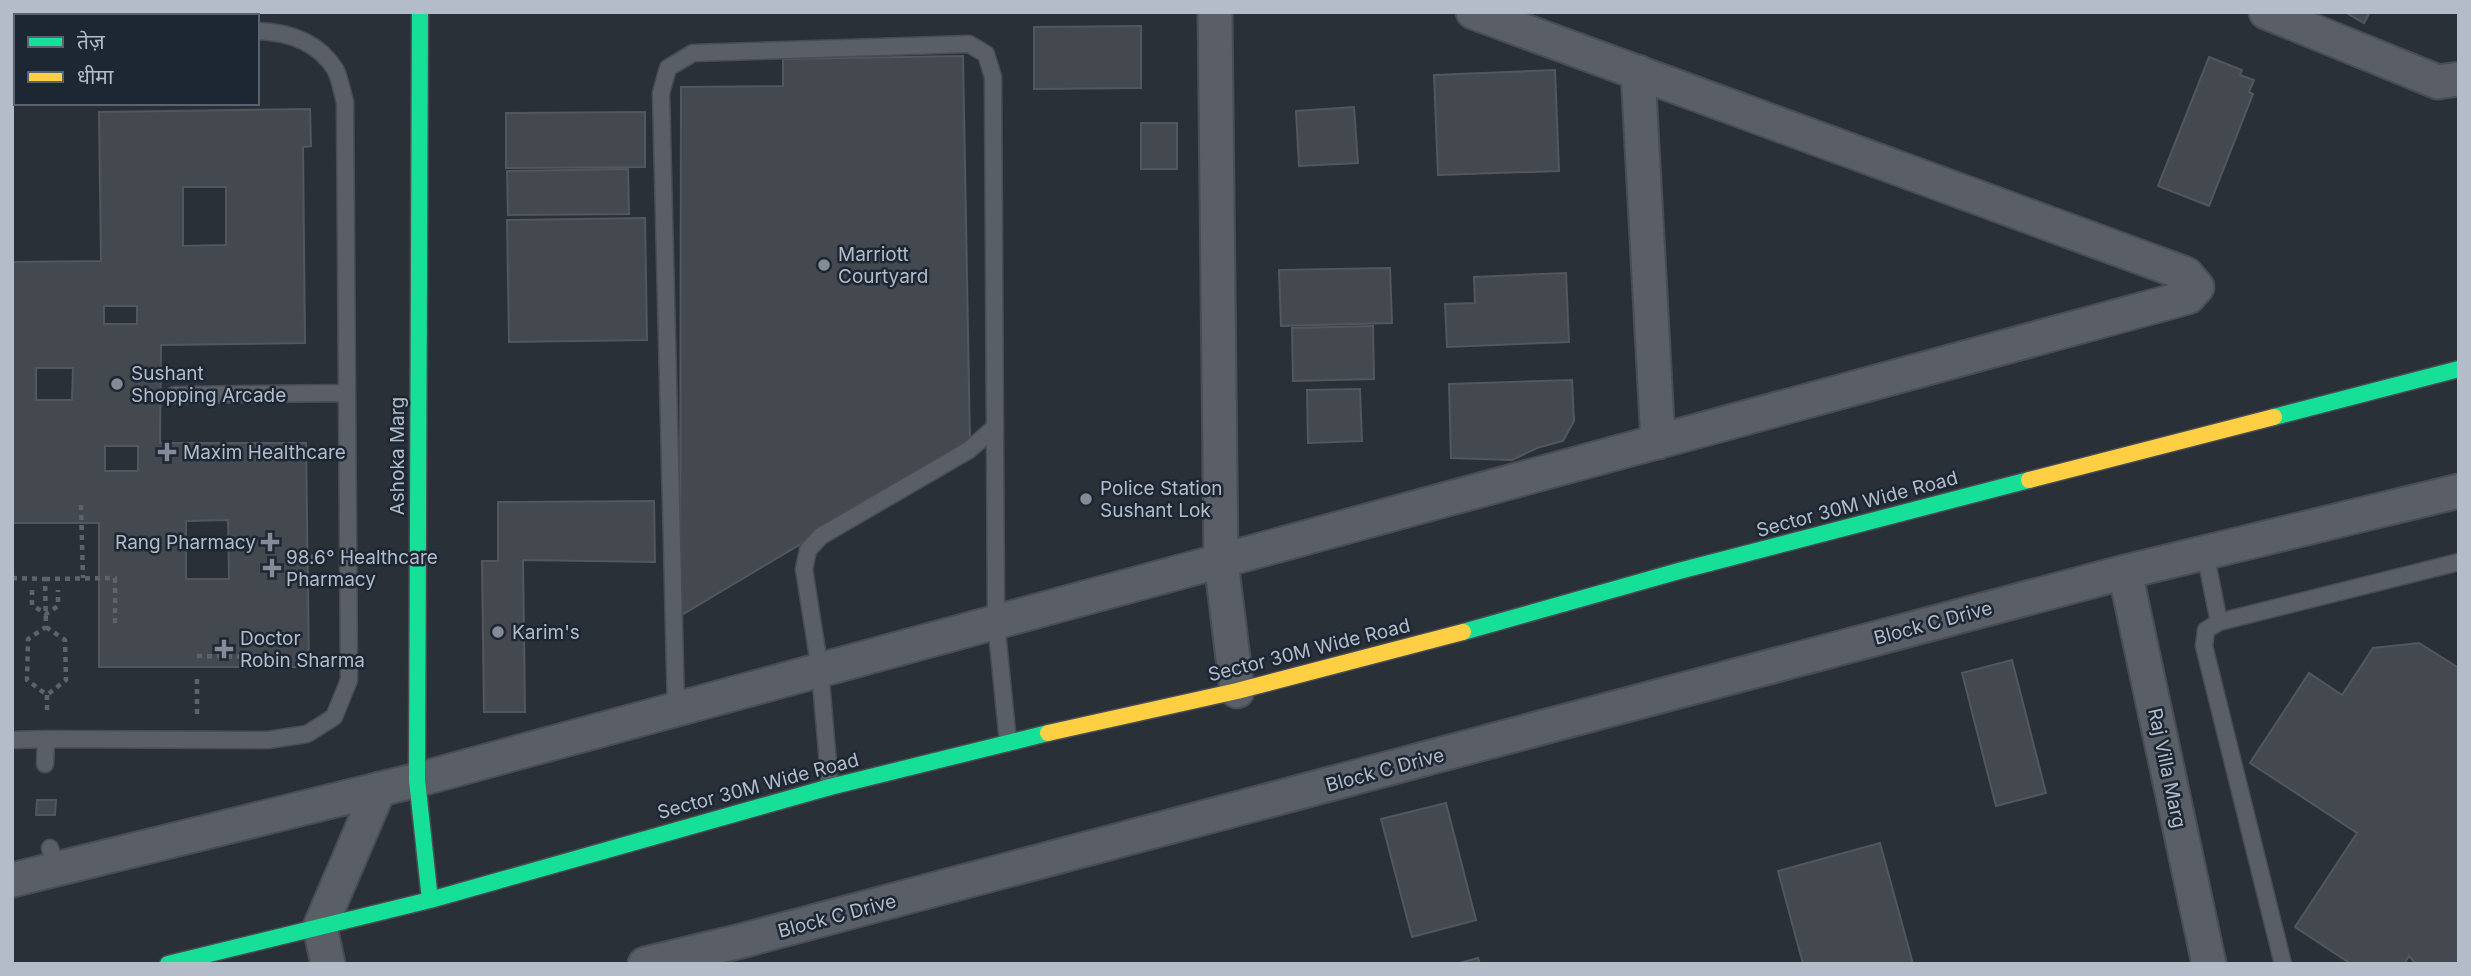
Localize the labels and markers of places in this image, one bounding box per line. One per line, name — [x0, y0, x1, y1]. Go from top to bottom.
place label: Marriott Courtyard — [838, 243, 928, 288]
marker: Marriott Courtyard — [816, 257, 832, 273]
place label: Sushant Shopping Arcade — [131, 362, 286, 407]
marker: Sushant Shopping Arcade — [109, 376, 125, 392]
place label: Maxim Healthcare — [183, 441, 346, 464]
marker: Maxim Healthcare — [157, 442, 177, 462]
place label: Police Station Sushant Lok — [1100, 477, 1223, 522]
marker: Police Station Sushant Lok — [1078, 491, 1094, 507]
place label: Rang Pharmacy — [115, 531, 256, 554]
marker: Rang Pharmacy — [262, 534, 278, 550]
place label: 98.6° Healthcare Pharmacy — [286, 546, 438, 591]
marker: 98.6° Healthcare Pharmacy — [264, 560, 280, 576]
place label: Karim's — [512, 621, 580, 644]
marker: Karim's — [490, 624, 506, 640]
place label: Doctor Robin Sharma — [240, 627, 365, 672]
marker: Doctor Robin Sharma — [214, 639, 234, 659]

